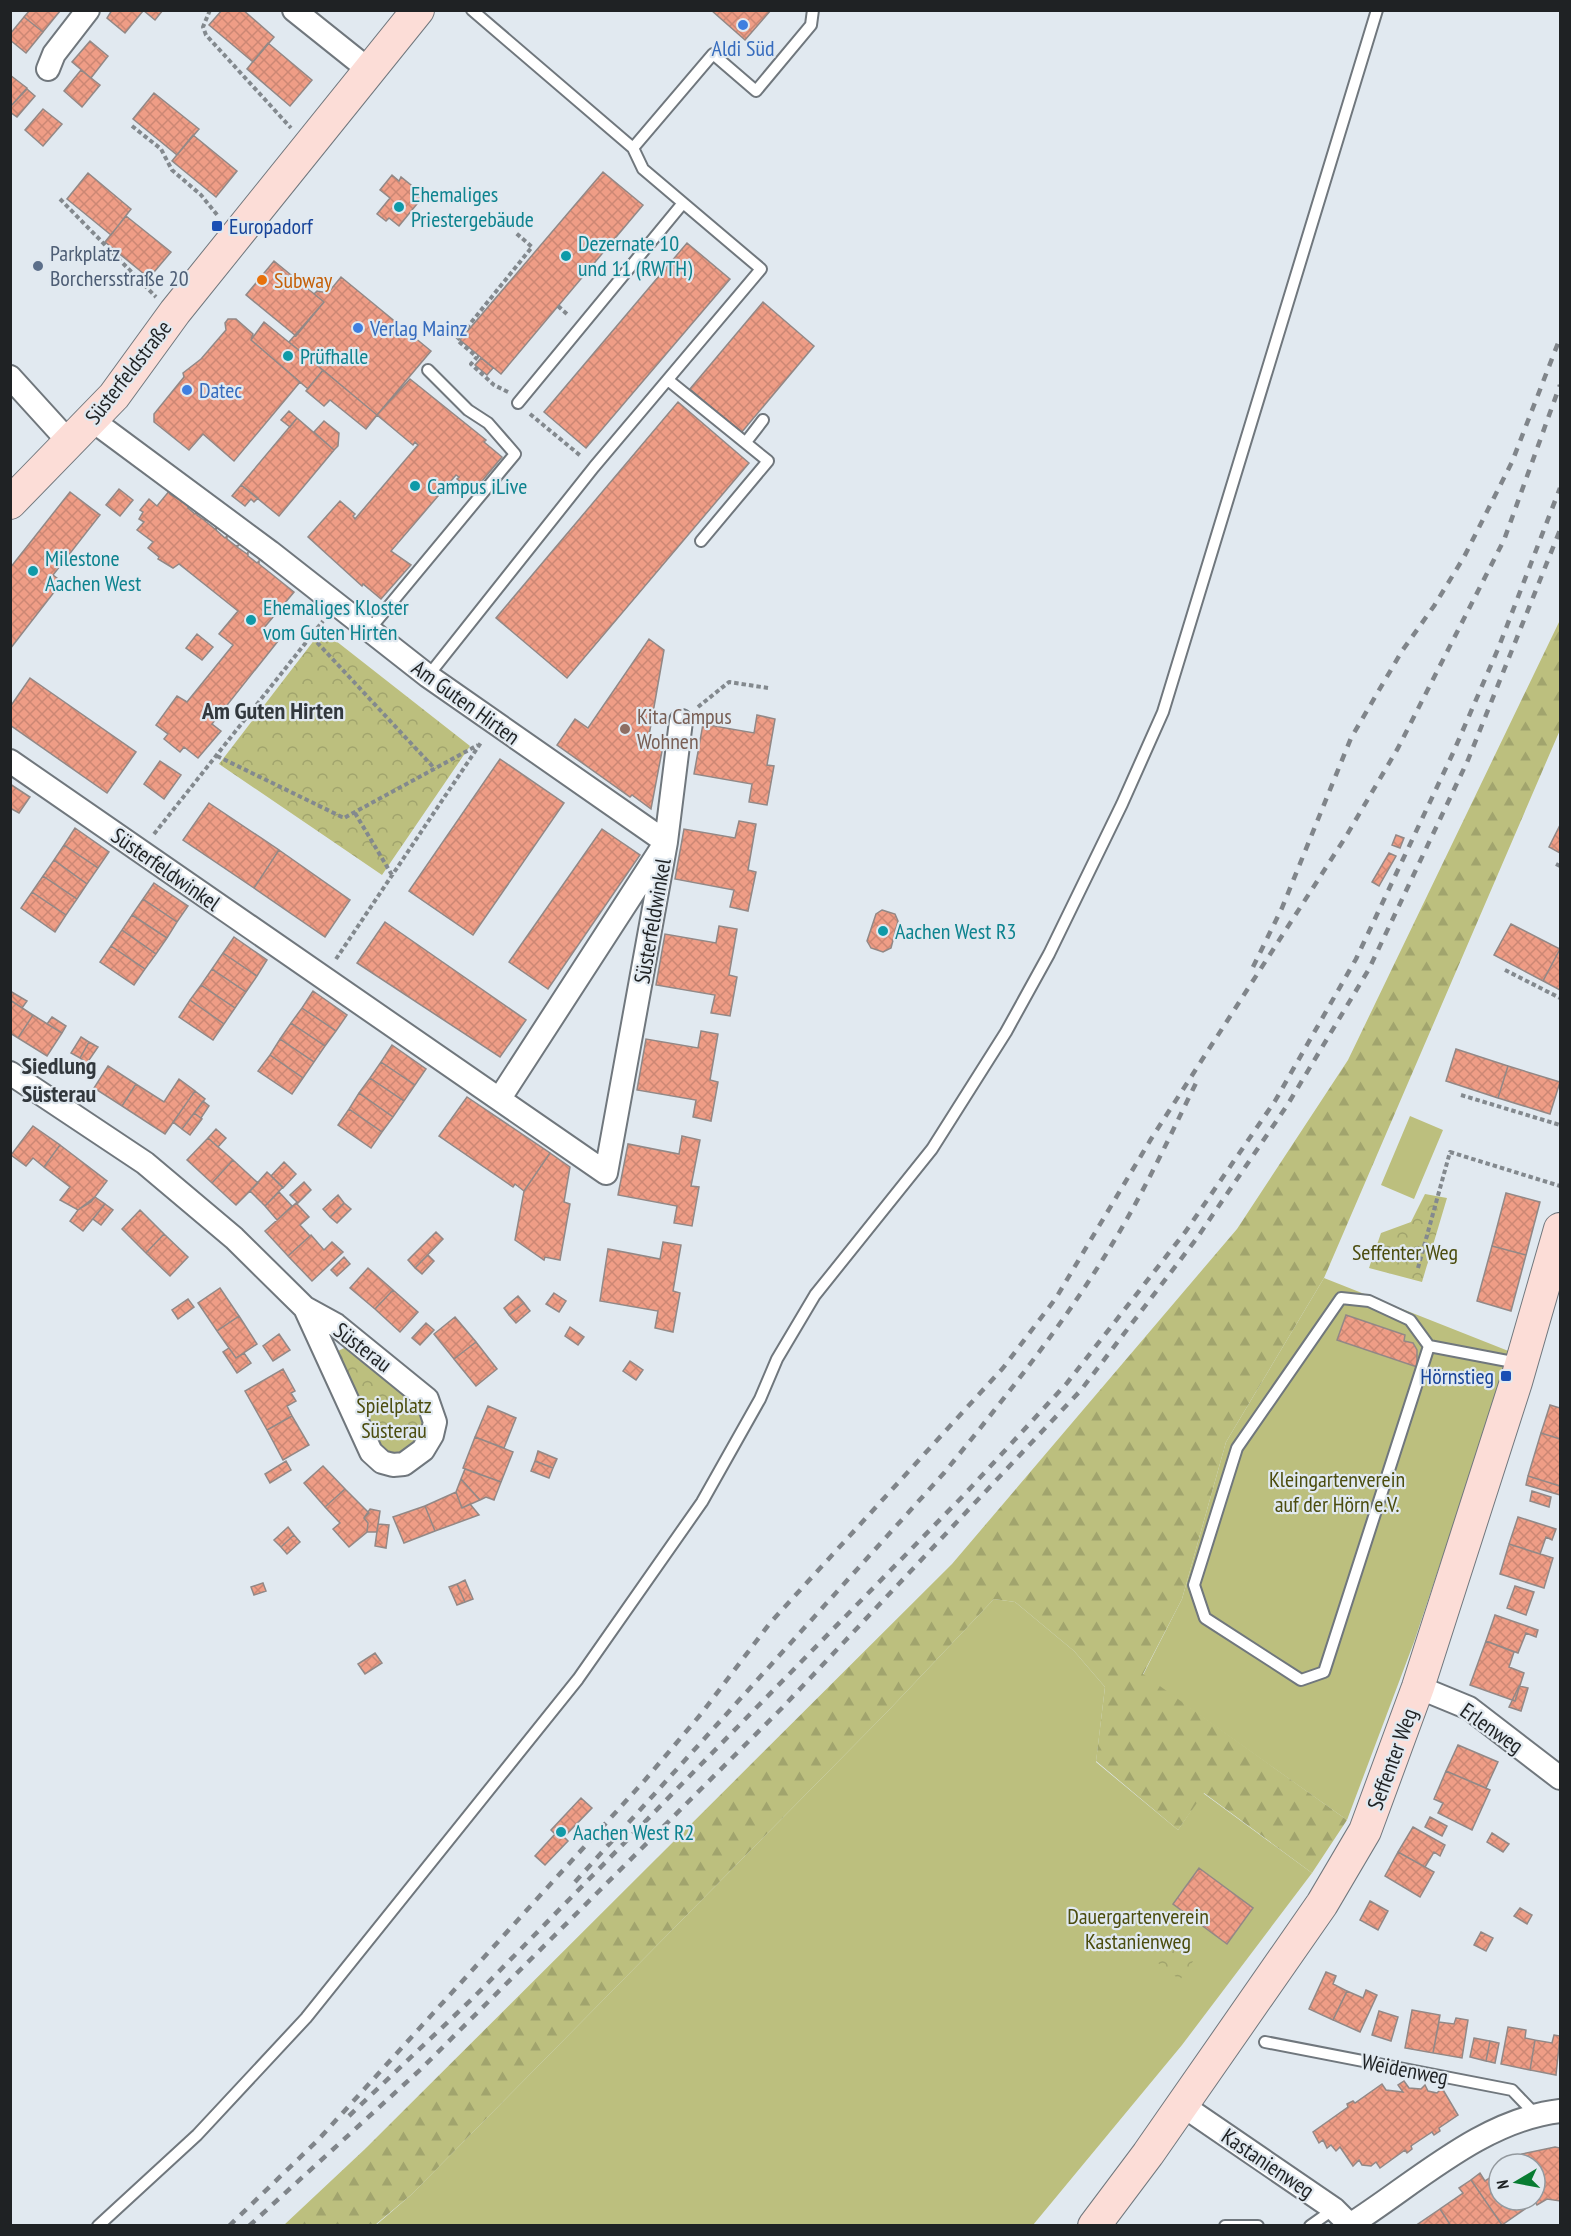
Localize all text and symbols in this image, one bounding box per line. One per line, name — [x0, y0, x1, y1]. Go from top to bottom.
marker: Aldi Süd — [736, 18, 750, 32]
place label: Aldi Süd — [712, 34, 775, 62]
place label: Ehemaliges Priestergebäude — [411, 180, 534, 233]
marker: Ehemaliges Priestergebäude — [392, 200, 406, 214]
place label: Europadorf — [229, 212, 314, 240]
marker: Europadorf — [210, 219, 224, 233]
place label: Dezernate 10 und 11 (RWTH) — [578, 229, 693, 282]
place label: Parkplatz Borchersstraße 20 — [50, 239, 189, 292]
marker: Dezernate 10 und 11 (RWTH) — [559, 249, 573, 263]
marker: Parkplatz Borchersstraße 20 — [31, 259, 45, 273]
place label: Subway — [274, 266, 333, 294]
marker: Subway — [255, 273, 269, 287]
street label: Süsterfeldstraße — [79, 314, 177, 430]
place label: Verlag Mainz — [369, 314, 468, 342]
marker: Verlag Mainz — [351, 321, 365, 335]
place label: Prüfhalle — [300, 342, 368, 370]
marker: Prüfhalle — [281, 349, 295, 363]
place label: Datec — [199, 376, 242, 404]
marker: Datec — [180, 383, 194, 397]
place label: Campus iLive — [427, 472, 527, 500]
marker: Campus iLive — [408, 479, 422, 493]
place label: Milestone Aachen West — [45, 544, 141, 597]
marker: Milestone Aachen West — [26, 564, 40, 578]
place label: Ehemaliges Kloster vom Guten Hirten — [263, 593, 409, 646]
marker: Ehemaliges Kloster vom Guten Hirten — [244, 613, 258, 627]
street label: Am Guten Hirten — [406, 653, 526, 751]
district label: Am Guten Hirten — [201, 695, 344, 726]
place label: Kita Campus Wohnen — [637, 702, 732, 755]
marker: Kita Campus Wohnen — [618, 722, 632, 736]
street label: Süsterfeldwinkel — [106, 821, 227, 917]
street label: Süsterfeldwinkel — [627, 855, 677, 986]
place label: Aachen West R3 — [895, 917, 1016, 945]
marker: Aachen West R3 — [876, 924, 890, 938]
district label: Siedlung Süsterau — [22, 1050, 96, 1109]
park label: Seffenter Weg — [1352, 1238, 1458, 1266]
street label: Süsterau — [328, 1316, 398, 1378]
place label: Hörnstieg — [1420, 1362, 1494, 1390]
marker: Hörnstieg — [1499, 1369, 1513, 1383]
park label: Spielplatz Süsterau — [356, 1391, 432, 1444]
park label: Kleingartenverein auf der Hörn e.V. — [1269, 1465, 1405, 1518]
street label: Erlenweg — [1455, 1696, 1529, 1760]
street label: Seffenter Weg — [1361, 1704, 1423, 1814]
place label: Aachen West R2 — [573, 1818, 694, 1846]
marker: Aachen West R2 — [554, 1825, 568, 1839]
park label: Dauergartenverein Kastanienweg — [1067, 1902, 1209, 1955]
street label: Weidenweg — [1359, 2047, 1451, 2091]
street label: Kastanienweg — [1216, 2122, 1320, 2204]
north arrow — [1487, 2152, 1547, 2212]
text: N — [1492, 2179, 1513, 2191]

